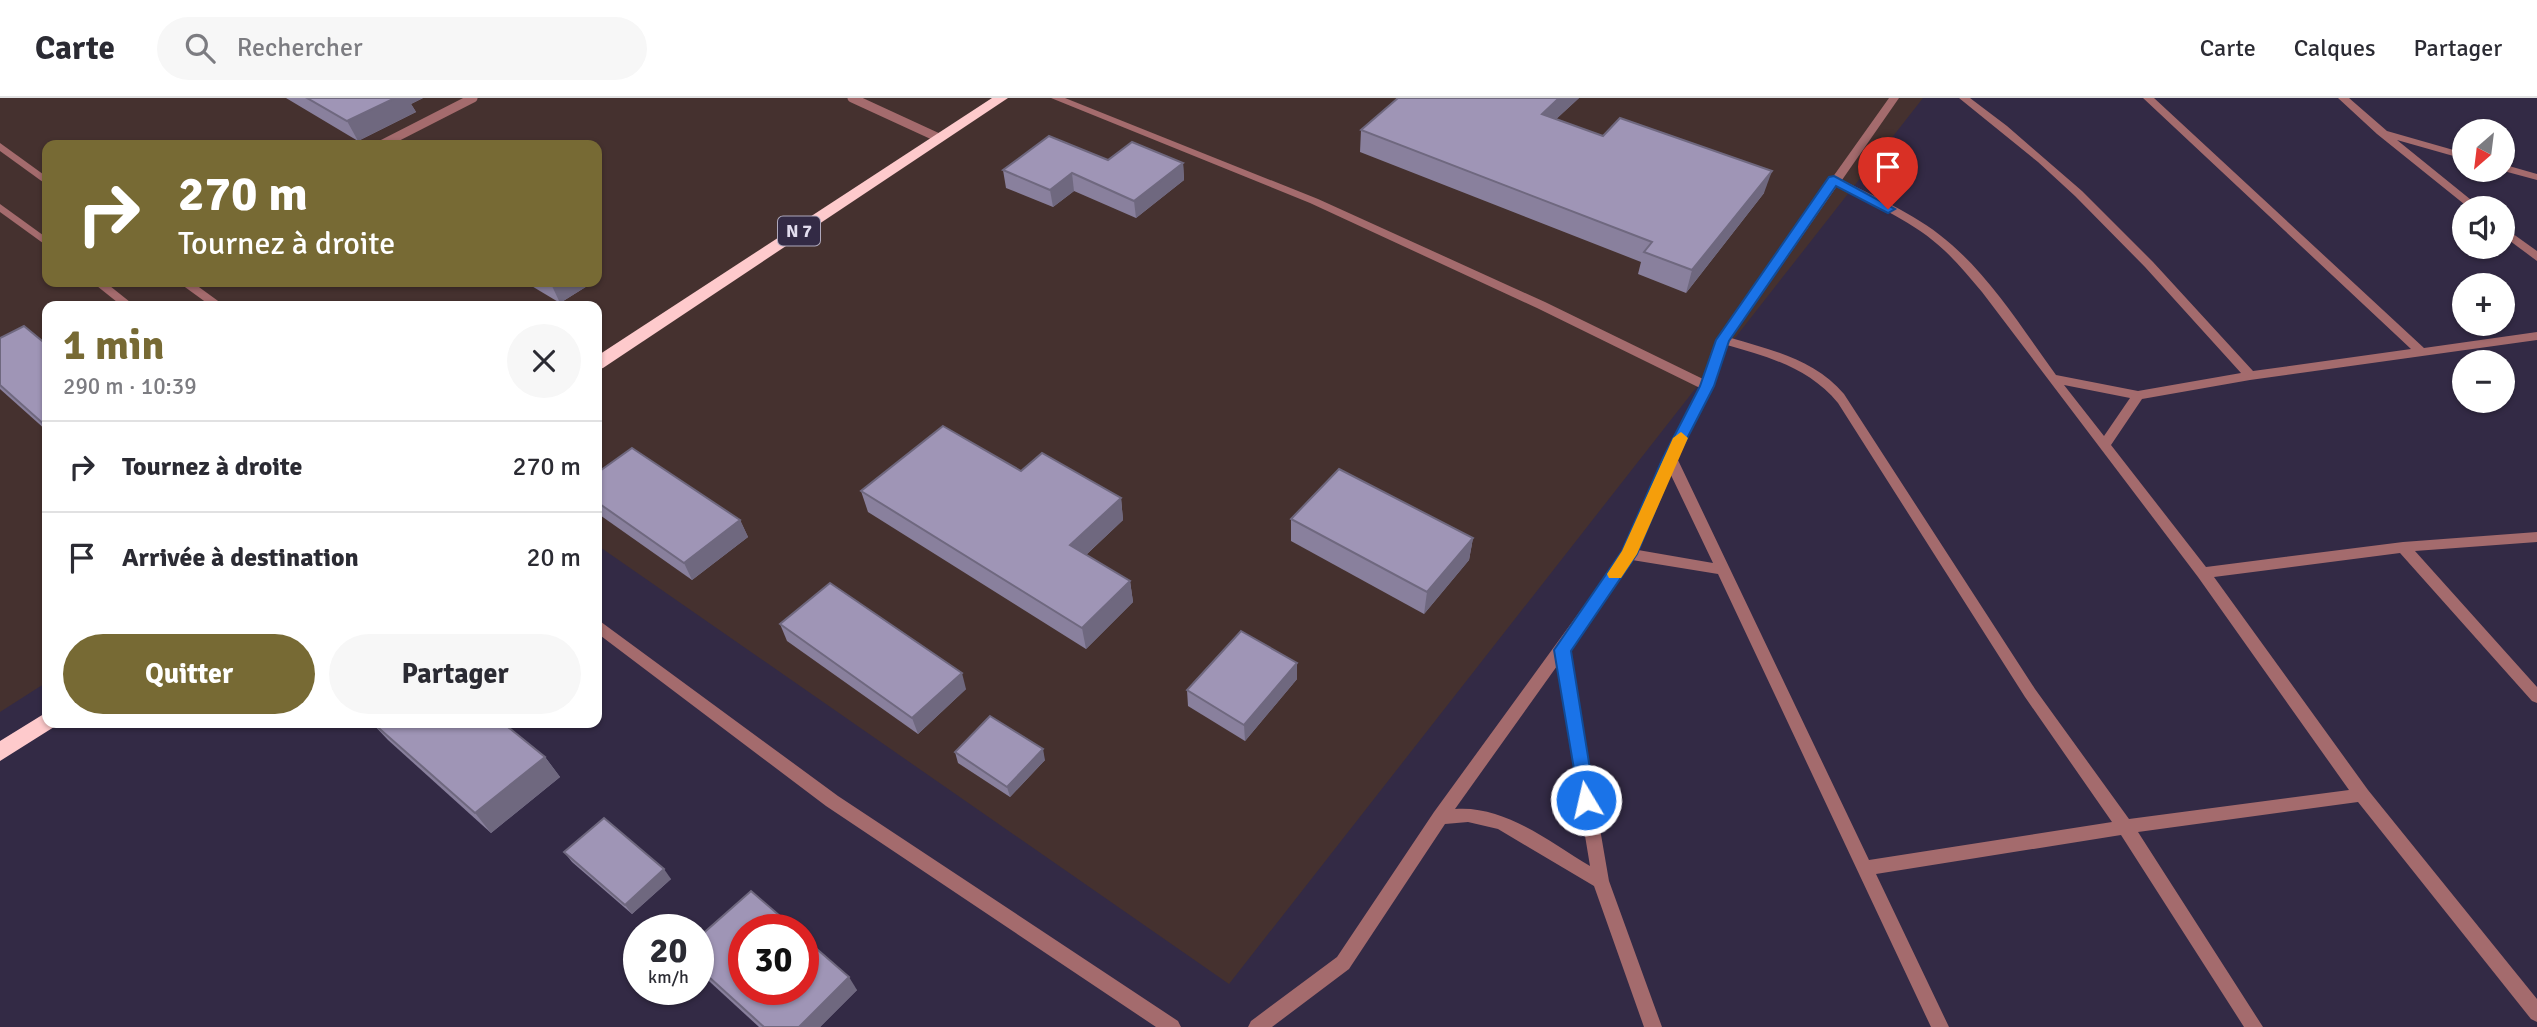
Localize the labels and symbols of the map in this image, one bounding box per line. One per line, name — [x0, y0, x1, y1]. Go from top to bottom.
north arrow — [2452, 119, 2515, 182]
pin — [1858, 137, 1918, 209]
road number: N 7 — [778, 216, 820, 246]
position arrow — [1549, 763, 1623, 837]
speed limit sign: 30 — [728, 914, 819, 1005]

